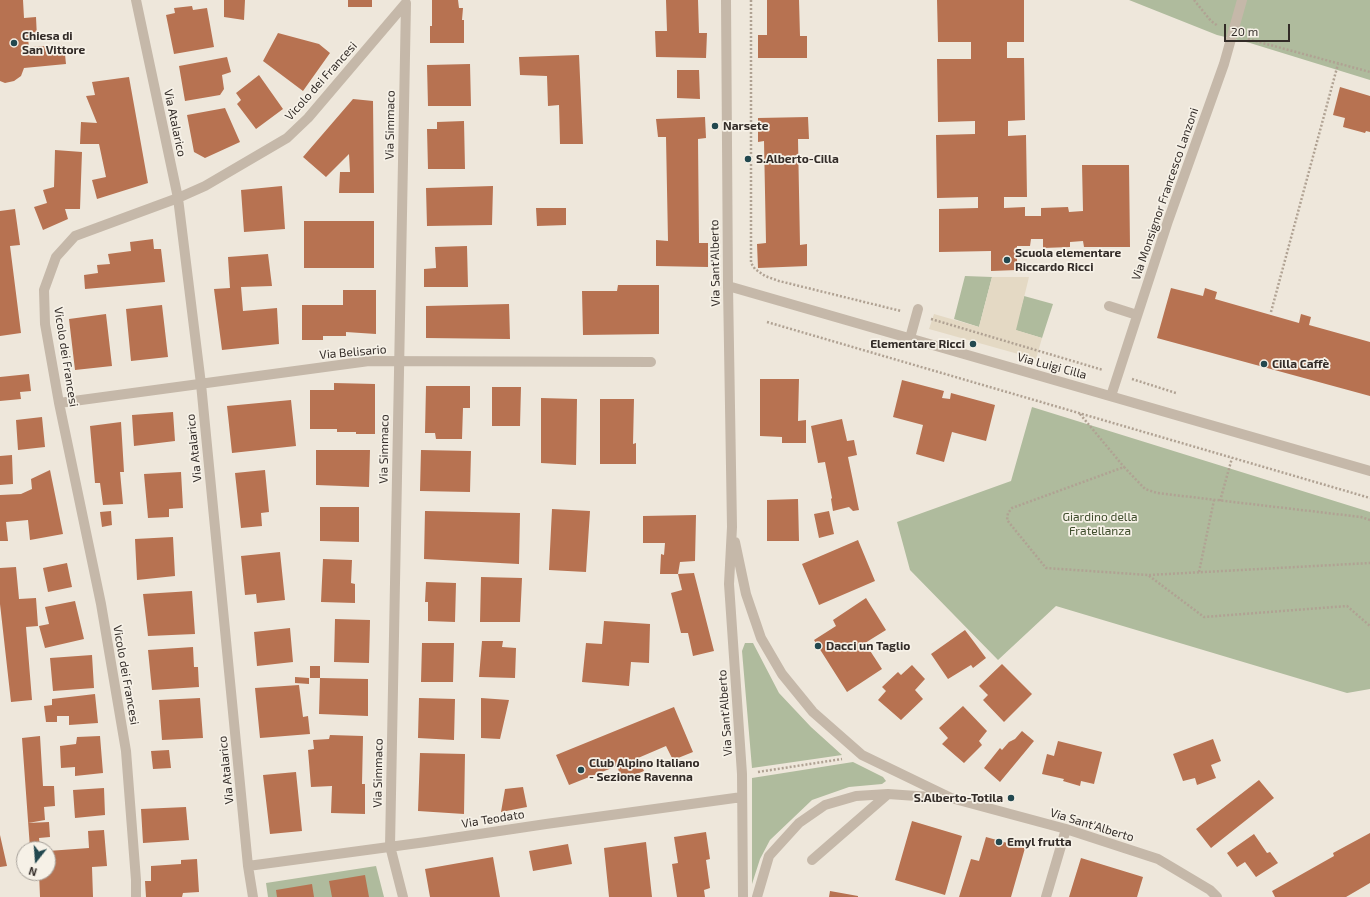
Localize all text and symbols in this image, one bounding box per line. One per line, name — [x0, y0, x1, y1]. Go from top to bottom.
scale bar — [1226, 16, 1292, 42]
text: 20 m — [1231, 24, 1258, 38]
place label: Chiesa di San Vittore — [22, 29, 85, 57]
marker: Chiesa di San Vittore — [9, 38, 19, 48]
street label: Vicolo dei Francesi — [282, 39, 360, 123]
street label: Via Atalarico — [161, 88, 189, 158]
street label: Via Simmaco — [382, 90, 398, 160]
street label: Via Monsignor Francesco Lanzoni — [1129, 106, 1201, 282]
place label: Narsete — [723, 119, 768, 133]
marker: Narsete — [710, 121, 720, 131]
place label: S.Alberto-Cilla — [756, 152, 839, 166]
marker: S.Alberto-Cilla — [743, 154, 753, 164]
street label: Via Sant'Alberto — [707, 219, 723, 307]
place label: Scuola elementare Riccardo Ricci — [1015, 246, 1121, 274]
marker: Scuola elementare Riccardo Ricci — [1002, 255, 1012, 265]
street label: Vicolo dei Francesi — [51, 306, 81, 408]
place label: Elementare Ricci — [870, 337, 965, 351]
marker: Elementare Ricci — [968, 339, 978, 349]
street label: Via Belisario — [319, 342, 387, 362]
street label: Via Luigi Cilla — [1016, 350, 1088, 382]
place label: Cilla Caffè — [1272, 357, 1329, 371]
marker: Cilla Caffè — [1259, 359, 1269, 369]
street label: Via Atalarico — [183, 413, 205, 483]
street label: Via Simmaco — [376, 414, 392, 484]
park label: Giardino della Fratellanza — [1062, 510, 1138, 538]
street label: Vicolo dei Francesi — [110, 624, 142, 726]
place label: Dacci un Taglio — [826, 639, 910, 653]
marker: Dacci un Taglio — [813, 641, 823, 651]
street label: Via Sant'Alberto — [715, 669, 735, 757]
street label: Via Atalarico — [215, 735, 237, 805]
street label: Via Simmaco — [370, 738, 386, 808]
place label: Club Alpino Italiano - Sezione Ravenna — [589, 756, 700, 784]
marker: Club Alpino Italiano - Sezione Ravenna — [576, 765, 586, 775]
place label: S.Alberto-Totila — [914, 791, 1003, 805]
marker: S.Alberto-Totila — [1006, 793, 1016, 803]
street label: Via Sant'Alberto — [1048, 805, 1136, 845]
street label: Via Teodato — [461, 807, 525, 831]
place label: Emyl frutta — [1007, 835, 1072, 849]
marker: Emyl frutta — [994, 837, 1004, 847]
north arrow — [16, 841, 56, 881]
text: N — [27, 865, 38, 879]

